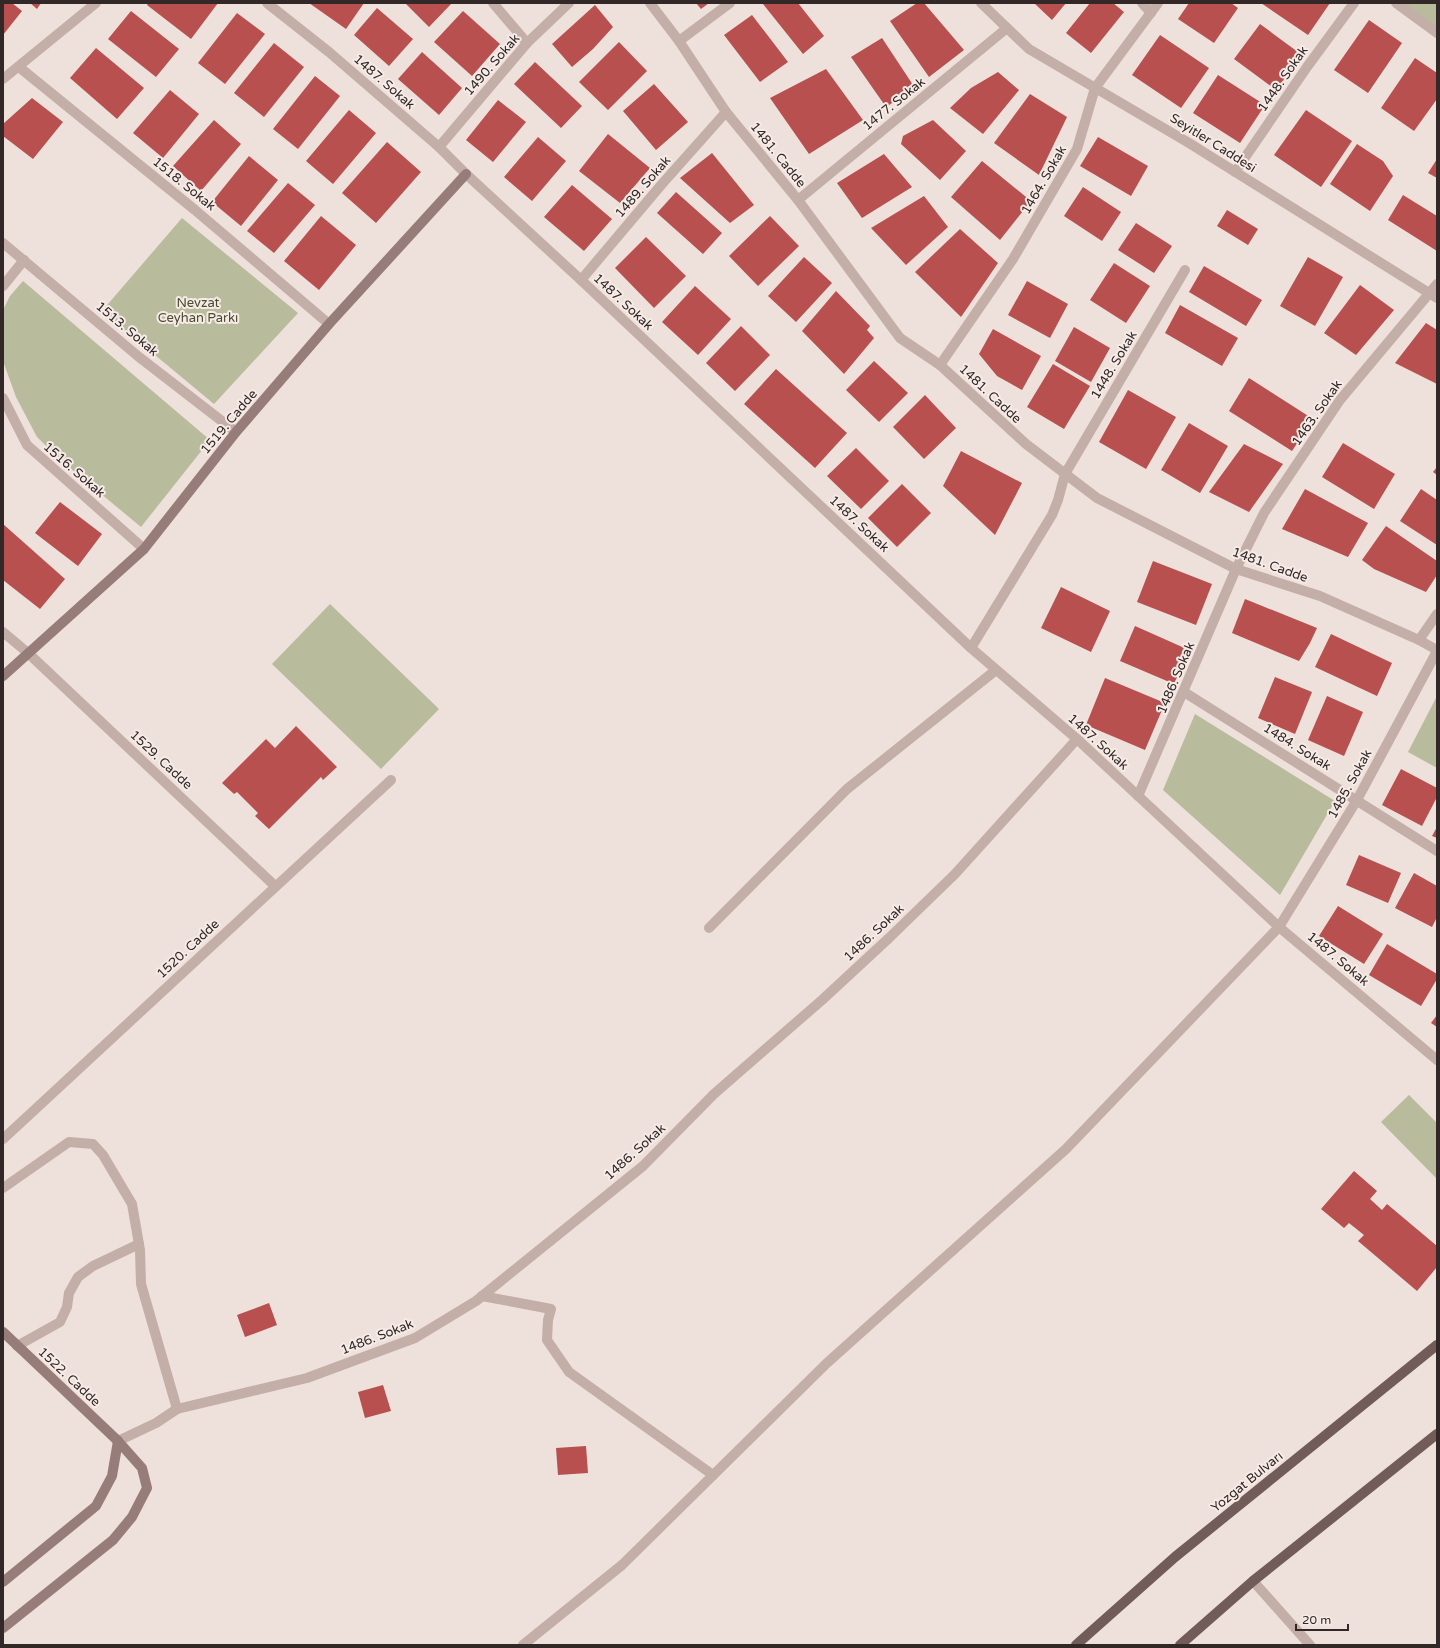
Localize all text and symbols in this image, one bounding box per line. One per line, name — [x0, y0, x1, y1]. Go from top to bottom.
street label: 1490. Sokak — [461, 31, 523, 99]
street label: 1448. Sokak — [1254, 43, 1312, 115]
street label: 1487. Sokak — [350, 51, 418, 113]
street label: 1477. Sokak — [859, 74, 929, 134]
street label: Seyitler Caddesi — [1167, 110, 1259, 176]
street label: 1481. Cadde — [747, 119, 809, 191]
street label: 1464. Sokak — [1018, 143, 1070, 217]
street label: 1489. Sokak — [612, 153, 674, 221]
street label: 1518. Sokak — [149, 154, 219, 214]
street label: 1487. Sokak — [590, 270, 656, 334]
park label: Nevzat Ceyhan Parkı — [158, 295, 238, 326]
street label: 1513. Sokak — [92, 298, 162, 360]
street label: 1448. Sokak — [1087, 328, 1141, 402]
street label: 1481. Cadde — [955, 361, 1025, 427]
street label: 1463. Sokak — [1288, 377, 1346, 449]
street label: 1519. Cadde — [197, 386, 261, 458]
street label: 1516. Sokak — [40, 439, 108, 501]
street label: 1487. Sokak — [826, 492, 892, 556]
street label: 1481. Cadde — [1230, 544, 1310, 586]
street label: 1486. Sokak — [1154, 640, 1198, 716]
street label: 1487. Sokak — [1064, 711, 1132, 773]
street label: 1484. Sokak — [1260, 720, 1334, 774]
street label: 1529. Cadde — [126, 727, 196, 793]
street label: 1485. Sokak — [1324, 747, 1376, 821]
street label: 1486. Sokak — [841, 901, 907, 965]
street label: 1520. Cadde — [153, 916, 223, 982]
street label: 1487. Sokak — [1304, 928, 1372, 990]
street label: 1486. Sokak — [601, 1120, 669, 1184]
street label: 1486. Sokak — [338, 1316, 416, 1358]
street label: 1522. Cadde — [34, 1344, 104, 1410]
street label: Yozgat Bulvarı — [1208, 1448, 1286, 1516]
scale bar — [1296, 1606, 1348, 1632]
text: 20 m — [1302, 1613, 1331, 1627]

